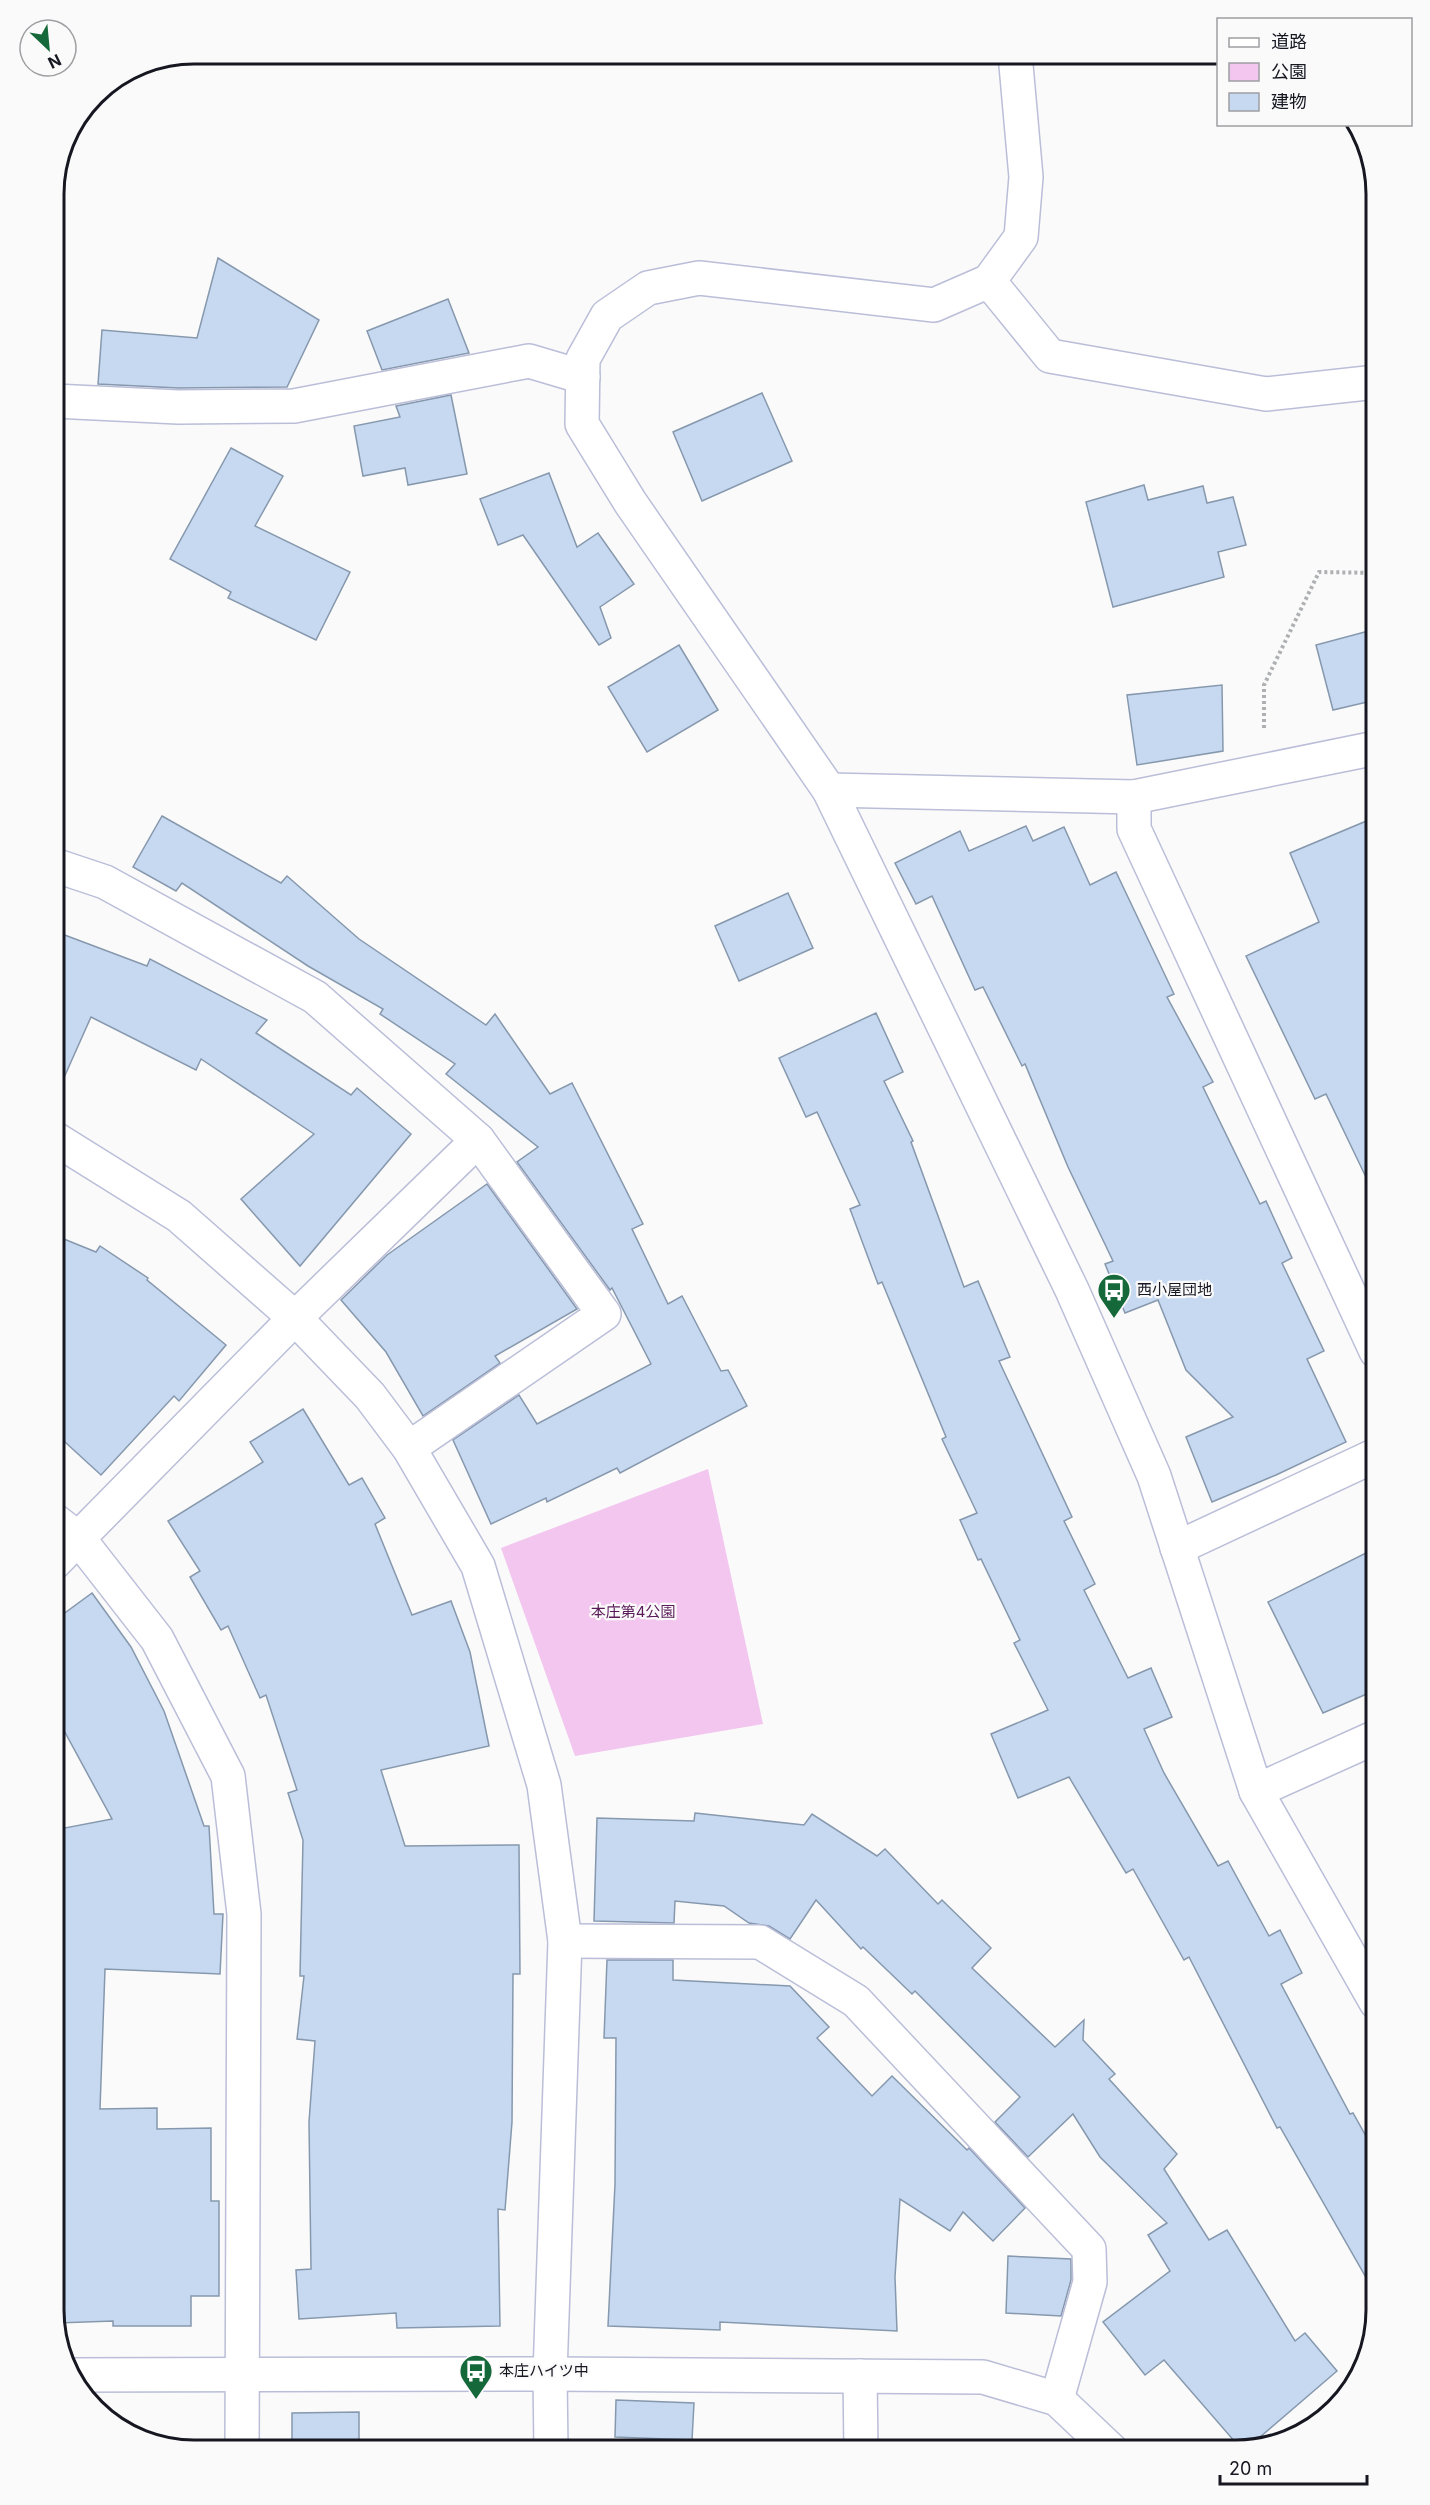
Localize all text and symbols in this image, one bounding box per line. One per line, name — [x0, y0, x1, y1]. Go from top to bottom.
north arrow — [18, 18, 78, 78]
legend — [1217, 18, 1412, 126]
text: 道路 — [1271, 31, 1307, 52]
text: N — [45, 50, 64, 73]
text: 公園 — [1271, 61, 1307, 82]
text: 建物 — [1271, 91, 1307, 112]
bus stop icon: 西小屋団地 — [1096, 1272, 1132, 1319]
place label: 西小屋団地 — [1137, 1280, 1212, 1299]
park label: 本庄第4公園 — [591, 1602, 675, 1621]
bus stop icon: 本庄ハイツ中 — [458, 2353, 494, 2400]
place label: 本庄ハイツ中 — [499, 2361, 589, 2380]
scale bar — [1220, 2448, 1367, 2486]
text: 20 m — [1229, 2458, 1272, 2479]

